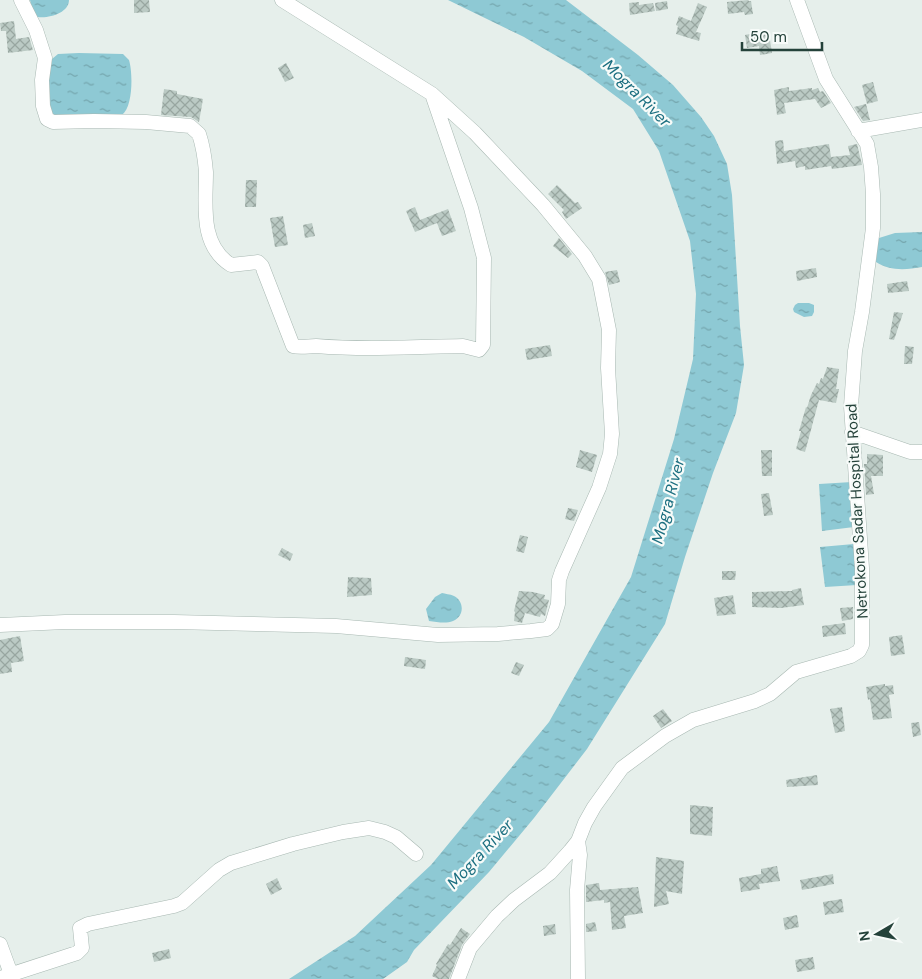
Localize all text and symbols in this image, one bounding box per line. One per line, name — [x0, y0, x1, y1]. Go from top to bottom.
scale bar — [742, 20, 822, 52]
text: 50 m — [750, 27, 787, 47]
water label: Mogra River — [599, 55, 676, 132]
street label: Netrokona Sadar Hospital Road — [841, 403, 873, 619]
water label: Mogra River — [647, 455, 690, 546]
water label: Mogra River — [442, 814, 518, 893]
north arrow — [852, 909, 902, 959]
text: N — [854, 930, 874, 942]

